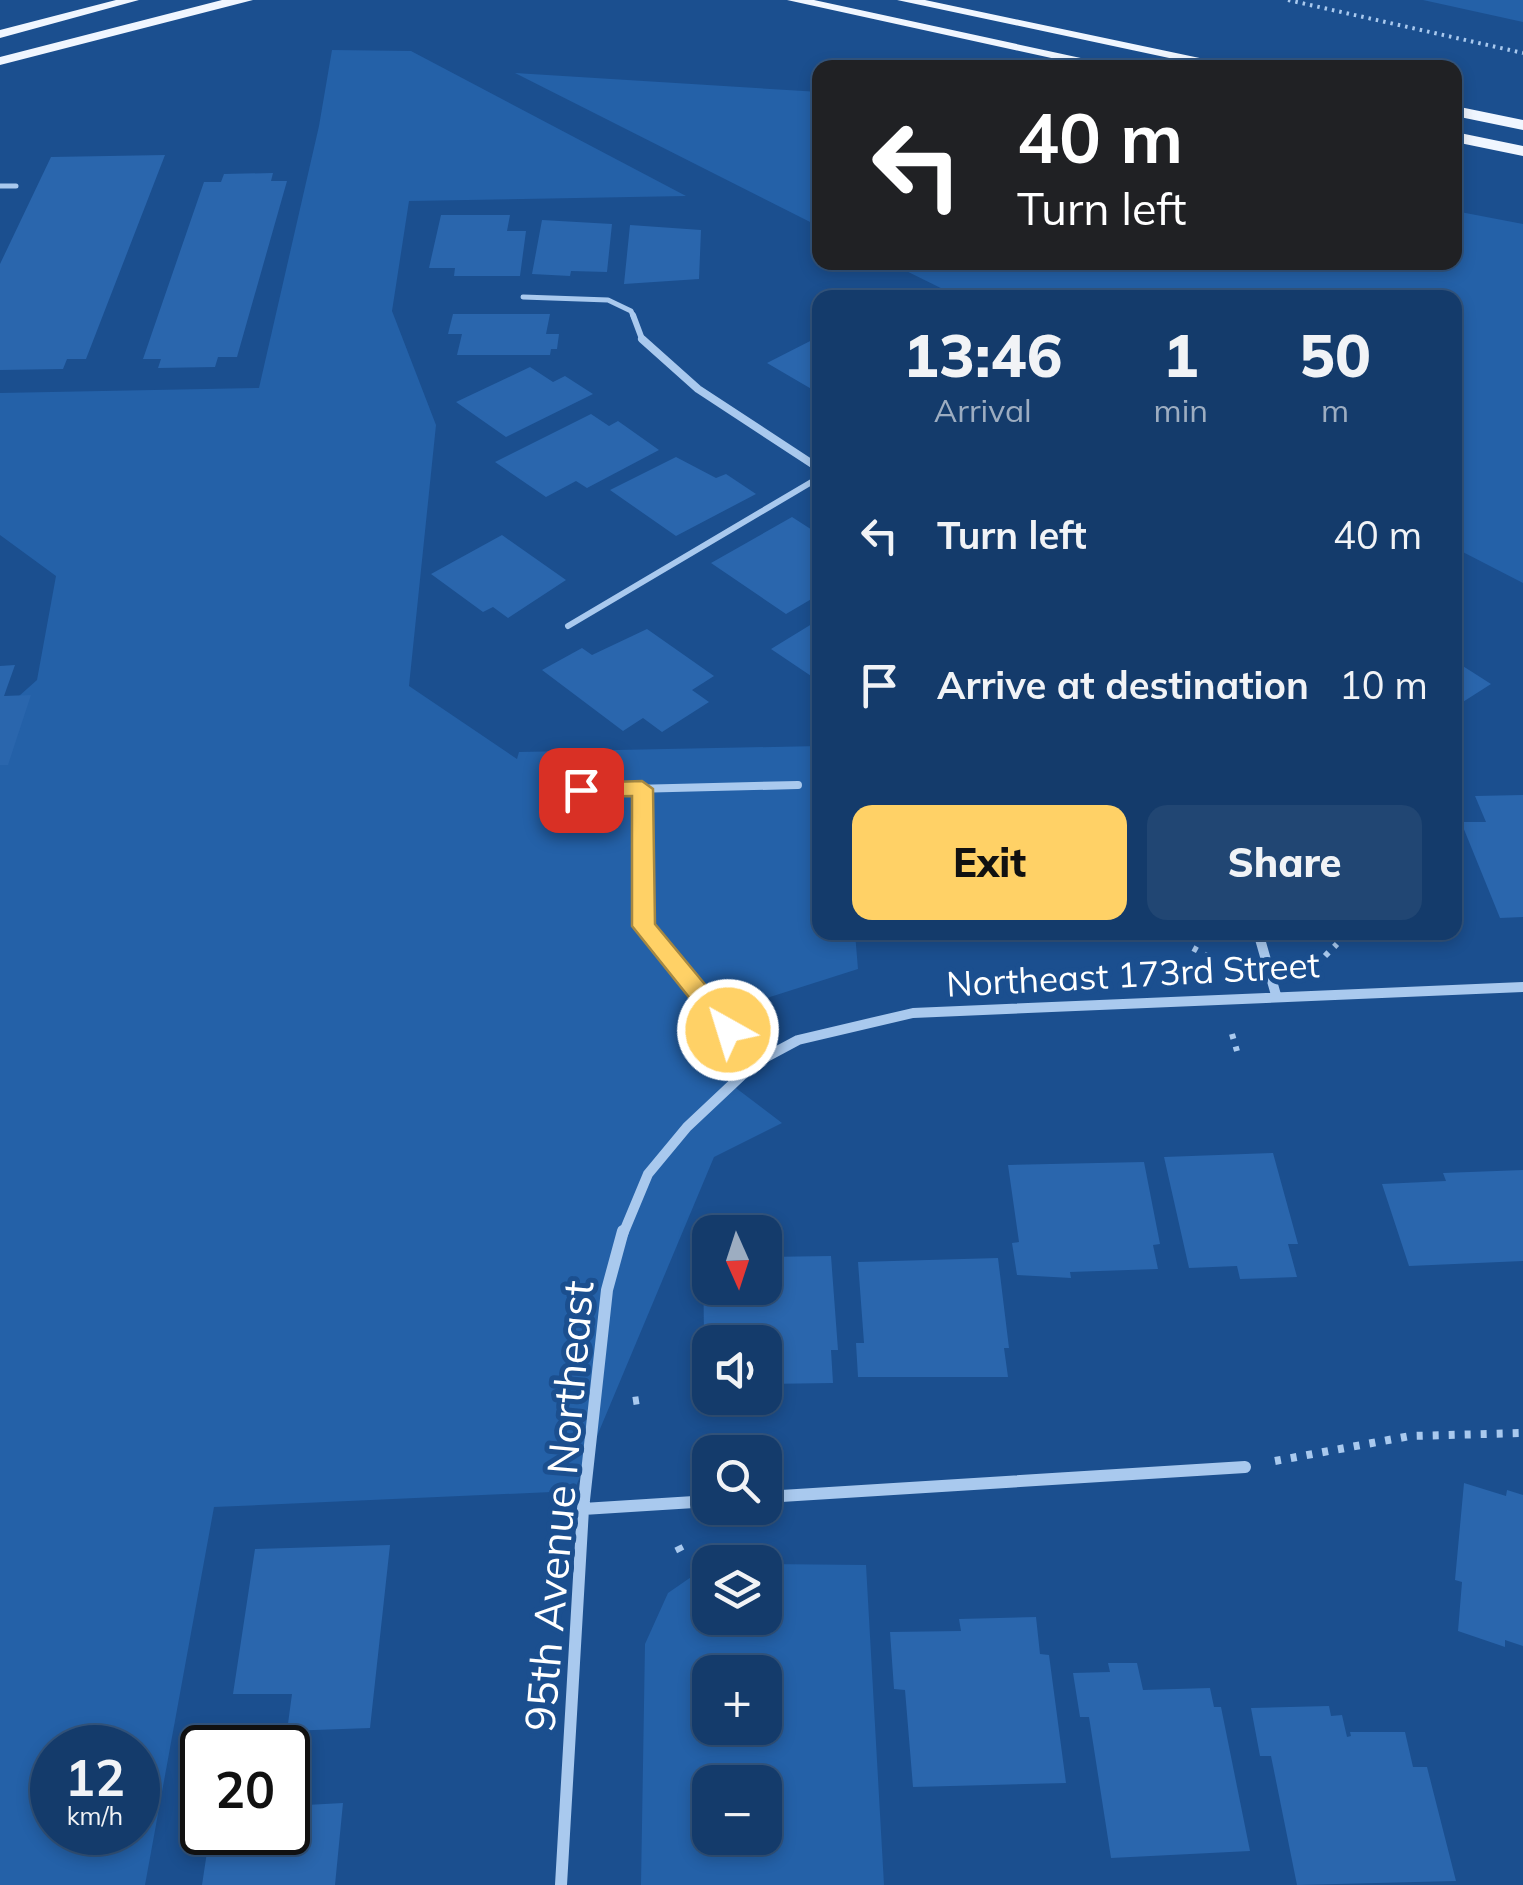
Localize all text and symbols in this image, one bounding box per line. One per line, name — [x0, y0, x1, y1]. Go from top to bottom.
text: 40 m — [1017, 93, 1183, 181]
icon: left — [852, 100, 982, 230]
text: Turn left — [1017, 180, 1186, 236]
text: 13:46 — [903, 317, 1063, 392]
text: 1 — [1163, 317, 1199, 392]
text: 50 — [1299, 317, 1371, 392]
text: Arrival — [934, 390, 1032, 430]
text: min — [1154, 390, 1208, 430]
text: m — [1321, 390, 1349, 430]
icon: left — [852, 508, 907, 563]
text: Turn left — [937, 511, 1087, 559]
text: 40 m — [1333, 511, 1422, 559]
icon: arrive — [852, 658, 907, 713]
text: Arrive at destination — [937, 661, 1309, 709]
text: 10 m — [1339, 661, 1428, 709]
pin — [539, 748, 624, 833]
icon: arrive — [554, 763, 609, 818]
button: Exit — [852, 805, 1127, 920]
button: Share — [1147, 805, 1422, 920]
street label: Northeast 173rd Street — [945, 942, 1321, 1006]
position arrow — [676, 978, 780, 1082]
north arrow — [692, 1215, 782, 1305]
map controls — [692, 1215, 782, 1855]
street label: 95th Avenue Northeast — [512, 1278, 605, 1734]
button: sound — [692, 1325, 782, 1415]
button: search — [692, 1435, 782, 1525]
button: layers — [692, 1545, 782, 1635]
button: + — [692, 1655, 782, 1745]
speed limit sign: 20 — [180, 1725, 310, 1855]
text: 12 — [65, 1746, 125, 1809]
button: − — [692, 1765, 782, 1855]
text: km/h — [67, 1800, 123, 1831]

